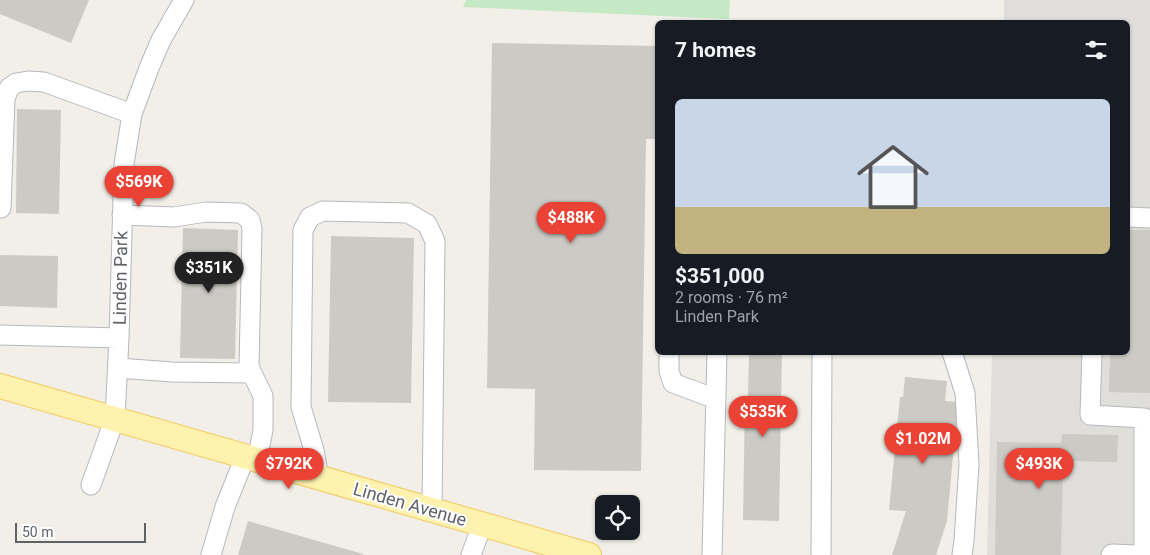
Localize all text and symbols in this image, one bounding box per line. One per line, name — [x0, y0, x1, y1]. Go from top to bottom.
icon: filters — [1082, 36, 1110, 64]
text: 7 homes — [675, 38, 756, 62]
icon: home — [848, 132, 938, 222]
pin: $569K — [104, 166, 174, 208]
text: $569K — [116, 172, 162, 191]
pin: $488K — [536, 202, 606, 244]
text: $488K — [548, 208, 594, 227]
street label: Linden Park — [109, 230, 131, 325]
pin: $351K — [174, 252, 244, 294]
text: $351K — [186, 258, 232, 277]
text: $351,000 — [675, 264, 765, 288]
text: 2 rooms · 76 m² — [675, 288, 788, 307]
text: Linden Park — [675, 307, 759, 326]
pin: $535K — [728, 396, 798, 438]
text: $535K — [740, 402, 786, 421]
pin: $1.02M — [882, 422, 964, 465]
text: $1.02M — [895, 429, 951, 448]
pin: $792K — [254, 448, 324, 490]
pin: $493K — [1004, 448, 1074, 490]
text: $792K — [266, 454, 312, 473]
text: $493K — [1016, 454, 1062, 473]
street label: Linden Avenue — [351, 478, 469, 530]
map controls — [595, 495, 640, 540]
button: locate — [595, 495, 640, 540]
scale bar — [15, 520, 146, 543]
text: 50 m — [22, 524, 54, 540]

